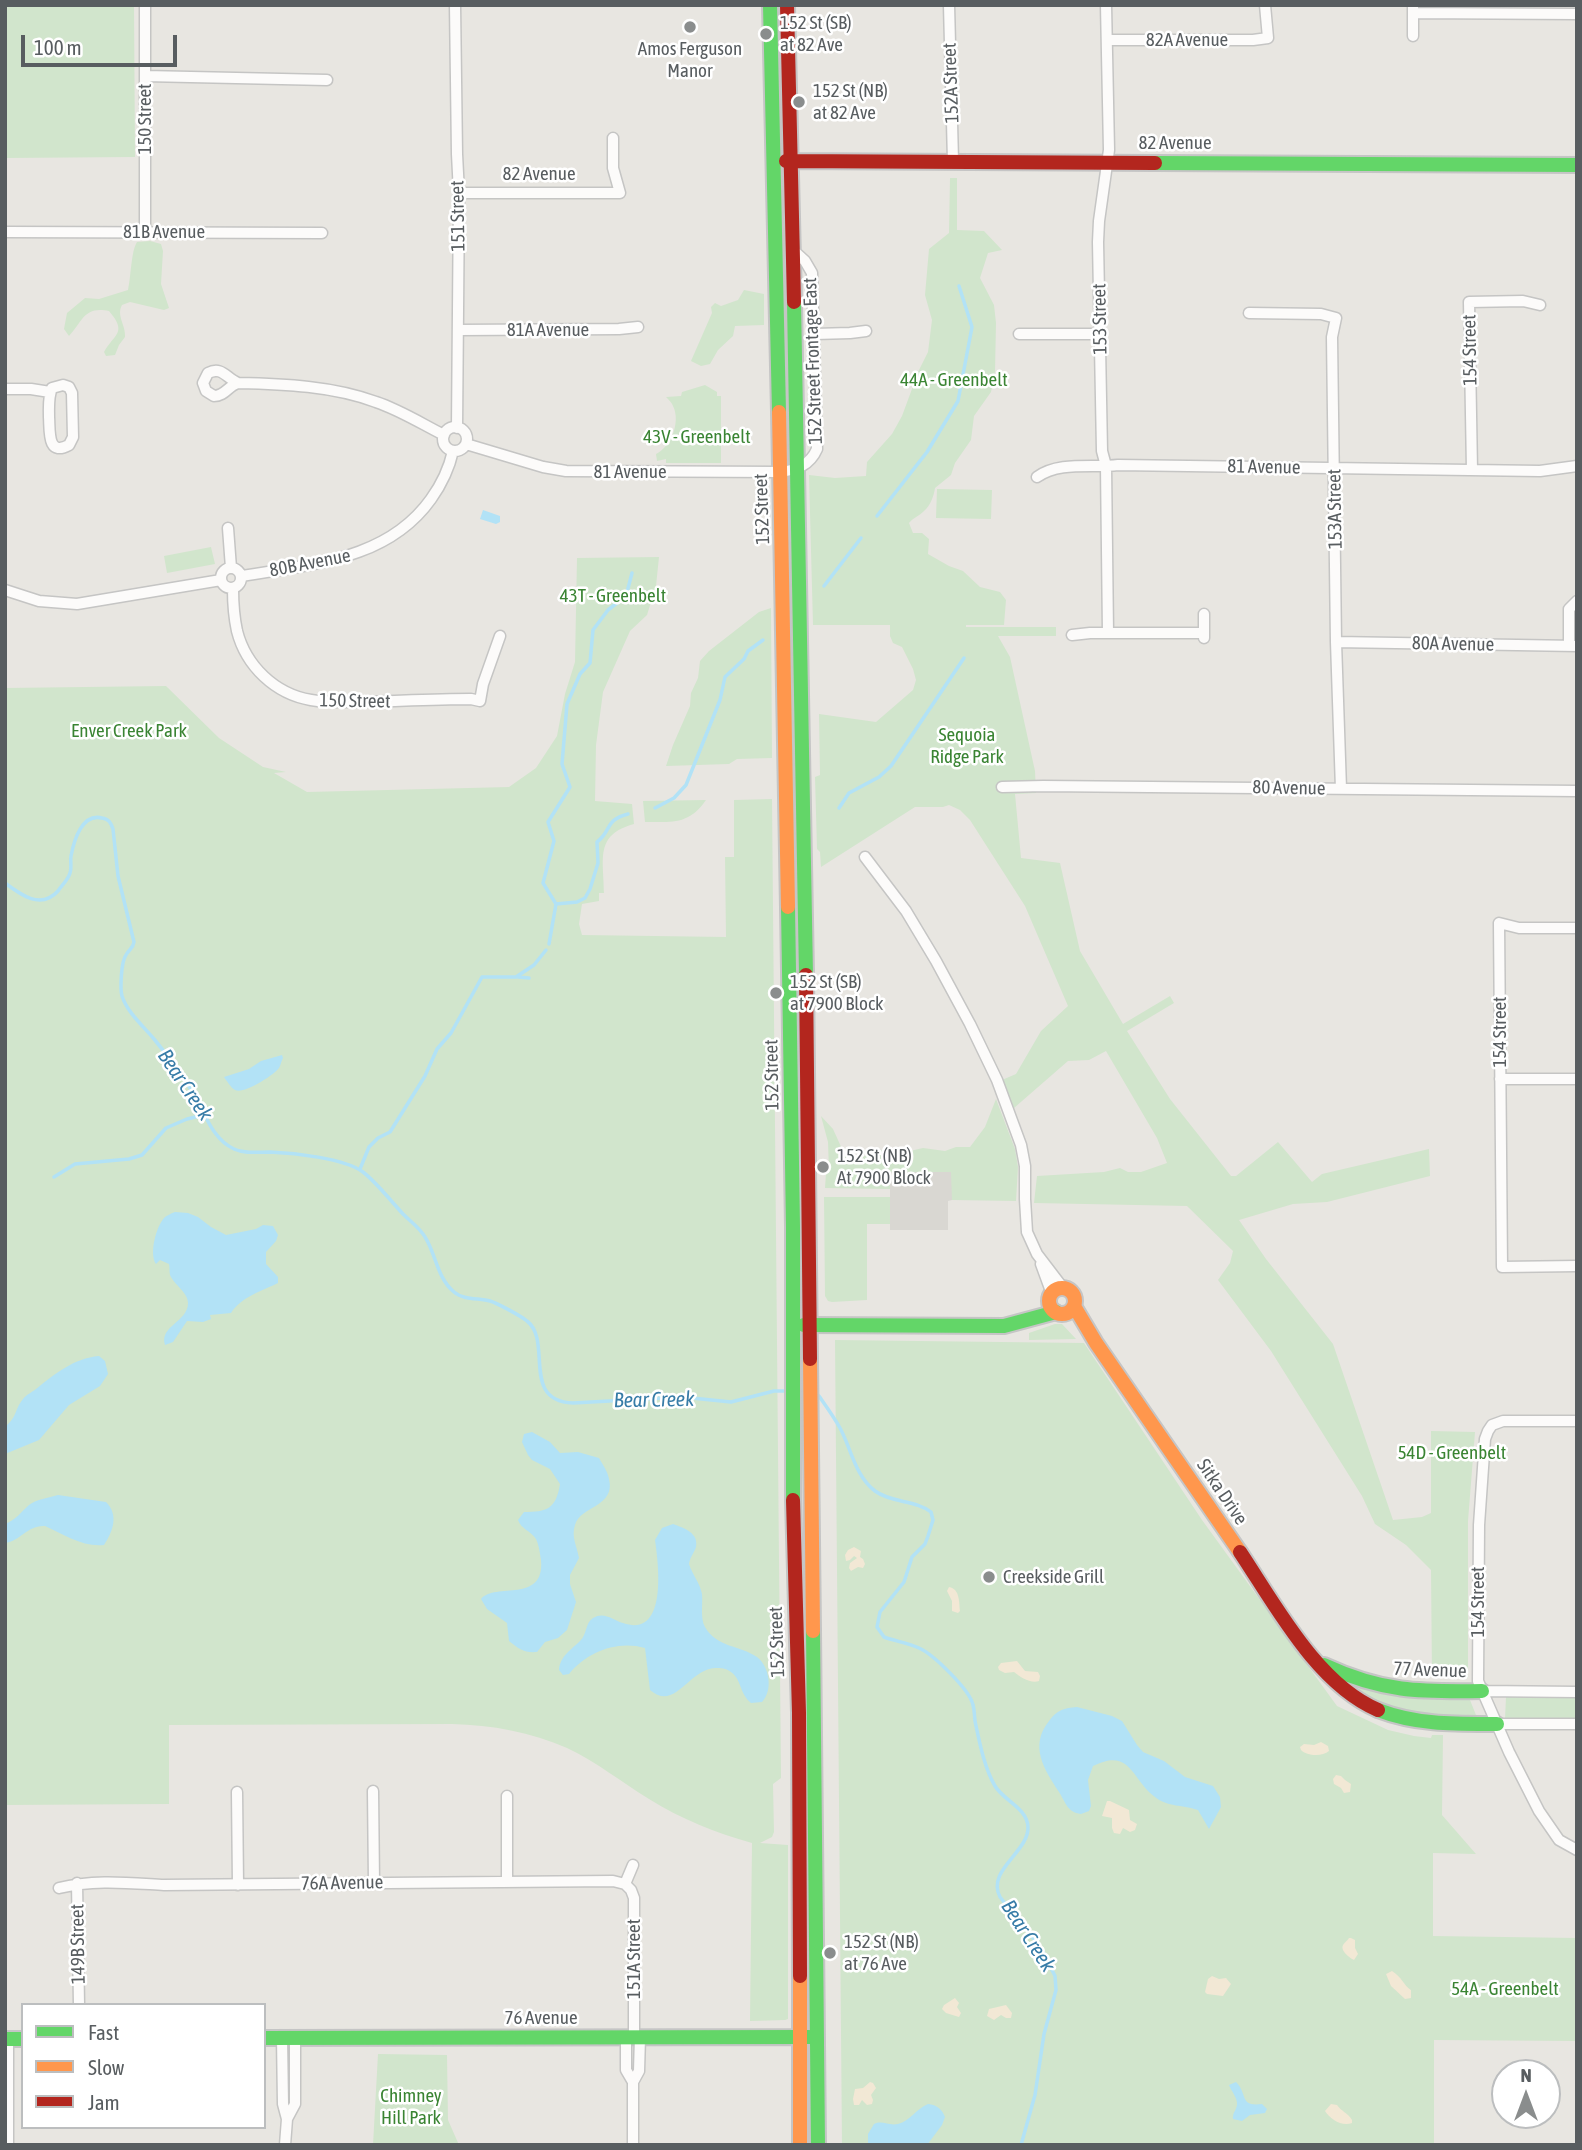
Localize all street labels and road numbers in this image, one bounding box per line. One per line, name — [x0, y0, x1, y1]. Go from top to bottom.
street label: 82A Avenue — [1146, 29, 1228, 51]
street label: 152A Street — [938, 42, 964, 124]
street label: 150 Street — [134, 83, 156, 155]
street label: 82 Avenue — [1138, 132, 1212, 154]
street label: 82 Avenue — [502, 163, 576, 185]
street label: 151 Street — [446, 180, 470, 252]
street label: 81B Avenue — [123, 221, 205, 243]
street label: 152 Street Frontage East — [799, 277, 827, 445]
street label: 153 Street — [1088, 283, 1112, 355]
street label: 154 Street — [1458, 314, 1482, 386]
street label: 81A Avenue — [507, 319, 589, 341]
street label: 81 Avenue — [1227, 455, 1301, 479]
street label: 81 Avenue — [593, 461, 667, 483]
street label: 153A Street — [1323, 469, 1347, 549]
street label: 152 Street — [749, 473, 775, 545]
street label: 80B Avenue — [268, 544, 352, 582]
street label: 80A Avenue — [1412, 632, 1494, 656]
street label: 150 Street — [319, 689, 391, 713]
street label: 80 Avenue — [1252, 776, 1326, 800]
street label: 154 Street — [1489, 996, 1511, 1068]
street label: 152 Street — [760, 1039, 784, 1111]
street label: Sitka Drive — [1192, 1455, 1252, 1529]
street label: 154 Street — [1467, 1566, 1489, 1638]
street label: 152 Street — [764, 1606, 790, 1678]
street label: 77 Avenue — [1393, 1657, 1467, 1683]
street label: 76A Avenue — [301, 1871, 383, 1895]
street label: 149B Street — [66, 1904, 90, 1984]
street label: 151A Street — [623, 1919, 645, 1999]
street label: 76 Avenue — [504, 2007, 578, 2029]

